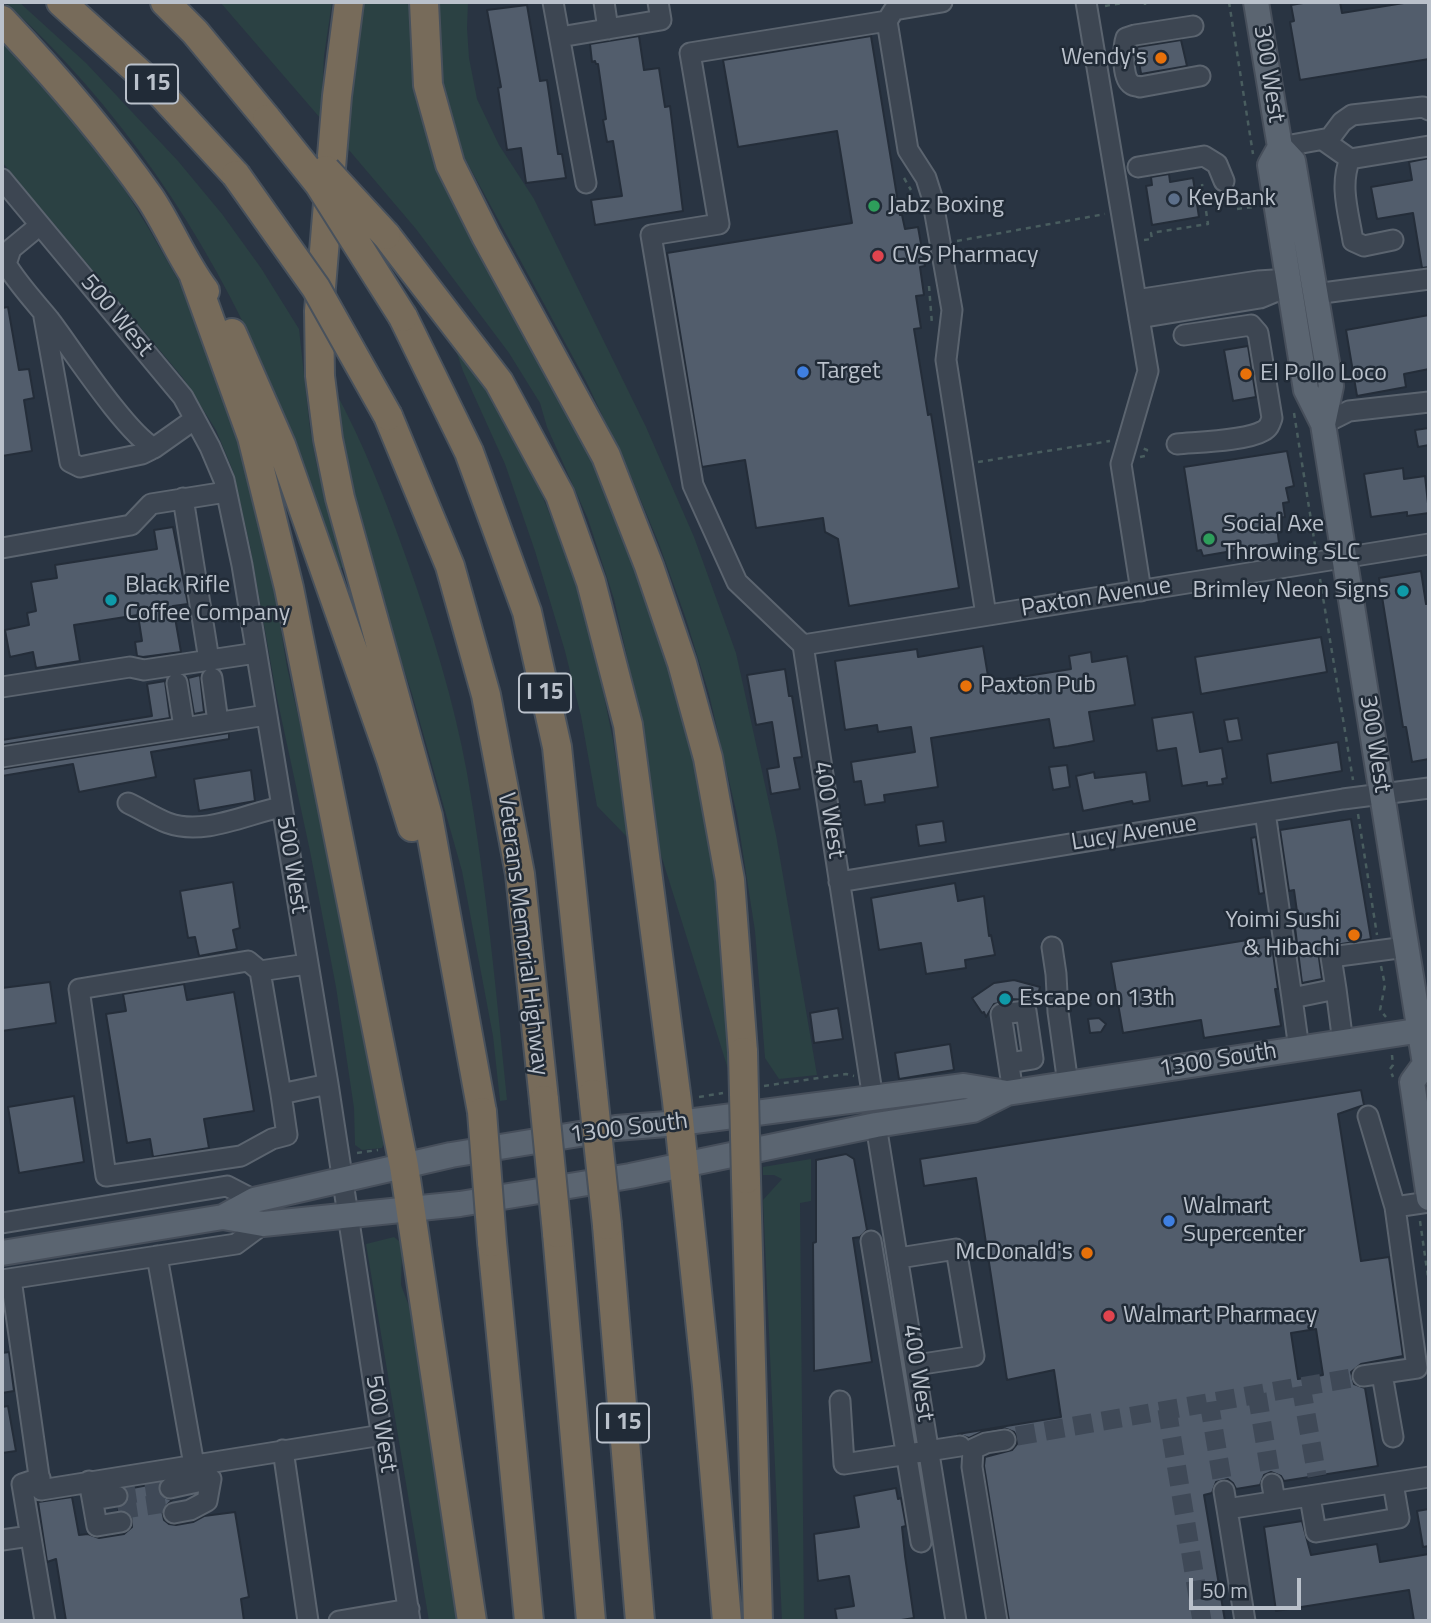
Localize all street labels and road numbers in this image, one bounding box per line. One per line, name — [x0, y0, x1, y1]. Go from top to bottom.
street label: 300 West — [1246, 23, 1290, 125]
road number: I 15 — [126, 64, 178, 104]
street label: 500 West — [73, 269, 159, 363]
street label: Paxton Avenue — [1019, 572, 1173, 624]
road number: I 15 — [519, 674, 571, 712]
street label: 300 West — [1352, 693, 1396, 795]
street label: 400 West — [806, 759, 850, 861]
street label: Veterans Memorial Highway — [490, 791, 554, 1077]
street label: Lucy Avenue — [1069, 810, 1199, 858]
street label: 500 West — [269, 814, 313, 916]
street label: 1300 South — [1157, 1037, 1279, 1085]
street label: 1300 South — [568, 1107, 690, 1151]
street label: 400 West — [895, 1322, 939, 1424]
street label: 500 West — [358, 1373, 402, 1475]
road number: I 15 — [597, 1404, 649, 1442]

